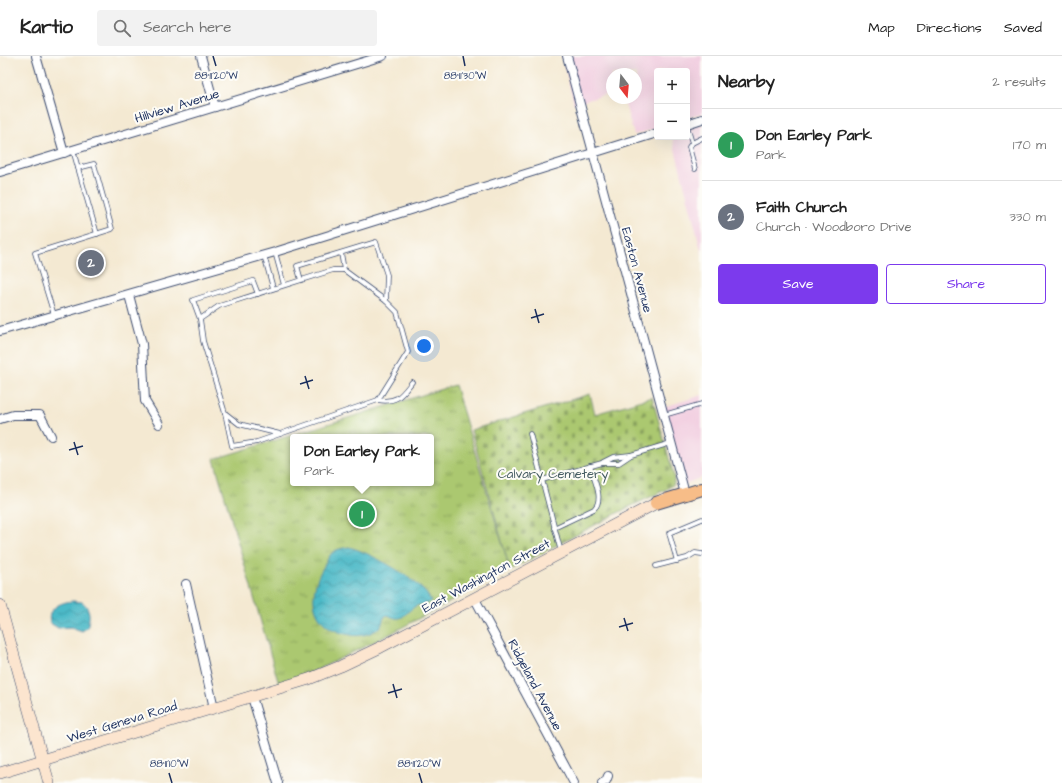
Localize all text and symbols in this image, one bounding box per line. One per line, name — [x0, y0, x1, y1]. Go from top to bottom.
search box — [97, 10, 377, 46]
text: Kartio — [20, 14, 73, 41]
icon: search — [111, 17, 133, 39]
text: Search here — [143, 17, 231, 38]
text: Map — [868, 18, 895, 38]
text: Directions — [917, 18, 982, 38]
text: Saved — [1004, 18, 1042, 38]
north arrow — [606, 68, 642, 104]
map controls — [654, 68, 690, 140]
button: + — [654, 68, 690, 104]
text: 88°11'20"W — [194, 69, 238, 83]
text: 88°11'30"W — [444, 69, 487, 83]
text: Nearby — [718, 70, 775, 94]
text: 2 results — [992, 73, 1046, 91]
street label: Hillview Avenue — [132, 85, 222, 127]
button: − — [654, 104, 690, 140]
text: Don Earley Park — [756, 125, 872, 146]
text: 1 — [730, 136, 732, 154]
text: 170 m — [1013, 136, 1046, 154]
text: Park — [756, 146, 786, 164]
text: Faith Church — [756, 197, 847, 218]
text: 2 — [727, 208, 735, 226]
text: 330 m — [1009, 208, 1046, 226]
text: Church · Woodboro Drive — [756, 218, 911, 236]
street label: Easton Avenue — [617, 225, 657, 315]
pin: 2 — [78, 248, 104, 278]
button: Save — [718, 264, 878, 304]
button: Share — [886, 264, 1046, 304]
your location — [414, 336, 434, 356]
popup — [290, 434, 434, 486]
text: Don Earley Park — [304, 441, 420, 462]
text: Park — [304, 462, 334, 480]
park label: Calvary Cemetery — [498, 465, 608, 484]
pin: 1 — [349, 499, 375, 529]
street label: East Washington Street — [419, 534, 554, 618]
street label: Ridgeland Avenue — [502, 636, 567, 734]
street label: West Geneva Road — [65, 697, 180, 747]
text: 88°11'10"W — [150, 757, 189, 771]
text: 88°11'20"W — [397, 757, 441, 771]

